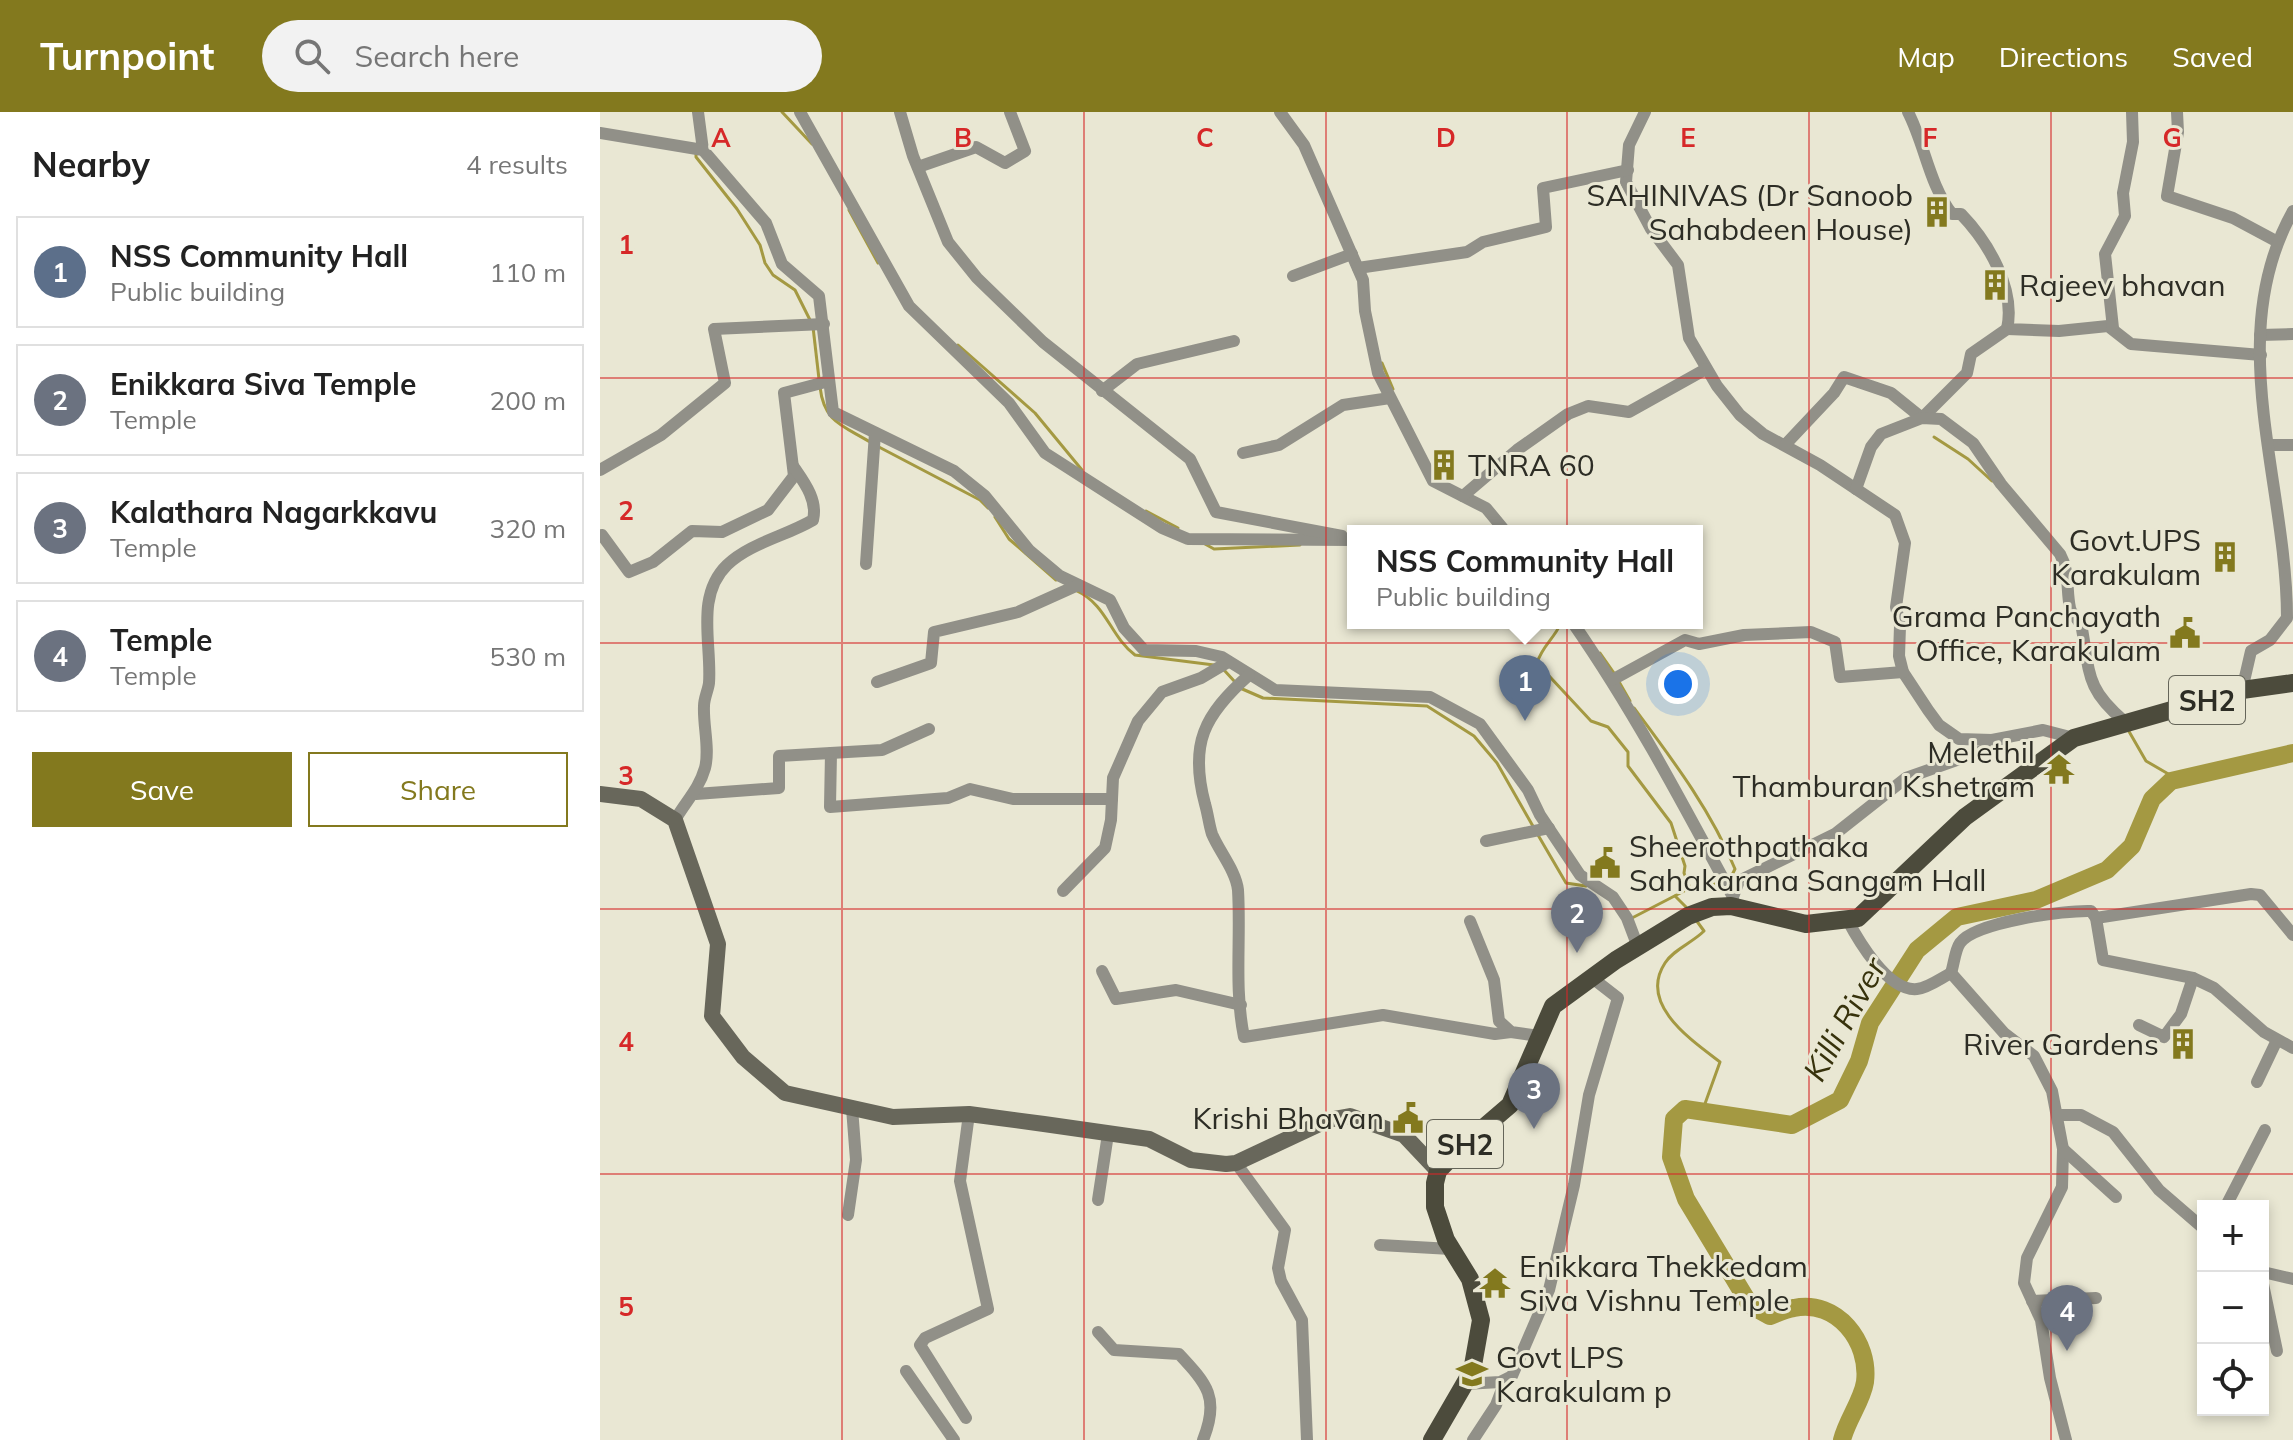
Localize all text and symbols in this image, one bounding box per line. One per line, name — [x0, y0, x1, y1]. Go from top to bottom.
search box — [262, 20, 822, 92]
text: Turnpoint — [40, 32, 214, 80]
icon: search — [290, 34, 334, 78]
text: Search here — [354, 37, 519, 75]
text: Map — [1897, 39, 1955, 74]
text: Directions — [1999, 39, 2128, 74]
text: Saved — [2172, 39, 2253, 74]
text: A — [711, 121, 731, 154]
text: B — [954, 121, 972, 154]
text: C — [1196, 121, 1214, 154]
text: D — [1436, 121, 1456, 154]
text: E — [1680, 121, 1696, 154]
text: F — [1923, 121, 1938, 154]
text: G — [2162, 121, 2182, 154]
text: Nearby — [32, 143, 150, 186]
text: 4 results — [466, 148, 568, 181]
place label: SAHINIVAS (Dr Sanoob Sahabdeen House) — [1587, 176, 1913, 248]
building icon: SAHINIVAS (Dr Sanoob Sahabdeen House) — [1920, 195, 1954, 229]
text: 1 — [618, 228, 634, 261]
text: NSS Community Hall — [110, 237, 408, 275]
text: 1 — [52, 256, 68, 289]
text: 110 m — [490, 256, 566, 289]
place label: Rajeev bhavan — [2019, 266, 2226, 304]
building icon: Rajeev bhavan — [1978, 268, 2012, 302]
text: Public building — [110, 275, 285, 308]
text: Enikkara Siva Temple — [110, 365, 416, 403]
text: 2 — [52, 384, 68, 417]
text: 200 m — [490, 384, 566, 417]
text: Temple — [110, 403, 197, 436]
place label: TNRA 60 — [1468, 446, 1595, 484]
building icon: TNRA 60 — [1427, 448, 1461, 482]
text: Kalathara Nagarkkavu — [110, 493, 437, 531]
text: 2 — [618, 494, 634, 527]
text: 3 — [52, 512, 68, 545]
text: 320 m — [490, 512, 566, 545]
place label: Govt.UPS Karakulam — [2051, 521, 2201, 593]
popup — [1347, 525, 1703, 629]
text: Temple — [110, 531, 197, 564]
building icon: Govt.UPS Karakulam — [2208, 540, 2242, 574]
text: NSS Community Hall — [1376, 542, 1674, 580]
text: Public building — [1376, 580, 1551, 613]
place label: Grama Panchayath Office, Karakulam — [1892, 597, 2161, 669]
public building icon: Grama Panchayath Office, Karakulam — [2168, 616, 2202, 650]
text: Temple — [110, 621, 213, 659]
text: 4 — [52, 640, 68, 673]
text: 530 m — [490, 640, 566, 673]
pin: 1 — [1499, 655, 1551, 721]
text: Temple — [110, 659, 197, 692]
your location — [1658, 664, 1698, 704]
road number: SH2 — [2169, 676, 2245, 724]
place label: Melethil Thamburan Kshetram — [1732, 733, 2035, 805]
button: Save — [32, 752, 292, 827]
button: Share — [308, 752, 568, 827]
temple icon: Melethil Thamburan Kshetram — [2042, 752, 2076, 786]
text: 3 — [618, 759, 634, 792]
place label: Sheerothpathaka Sahakarana Sangam Hall — [1629, 827, 1987, 899]
public building icon: Sheerothpathaka Sahakarana Sangam Hall — [1588, 846, 1622, 880]
pin: 2 — [1551, 887, 1603, 953]
water label: Killi River — [1794, 949, 1895, 1088]
text: 4 — [618, 1025, 634, 1058]
place label: River Gardens — [1963, 1025, 2159, 1063]
building icon: River Gardens — [2166, 1027, 2200, 1061]
pin: 3 — [1508, 1063, 1560, 1129]
place label: Krishi Bhavan — [1192, 1099, 1384, 1137]
public building icon: Krishi Bhavan — [1391, 1101, 1425, 1135]
road number: SH2 — [1427, 1120, 1503, 1168]
map controls — [2197, 1200, 2269, 1416]
button: + — [2197, 1200, 2269, 1272]
place label: Enikkara Thekkedam Siva Vishnu Temple — [1519, 1247, 1808, 1319]
temple icon: Enikkara Thekkedam Siva Vishnu Temple — [1478, 1266, 1512, 1300]
button: − — [2197, 1272, 2269, 1344]
pin: 4 — [2041, 1285, 2093, 1351]
text: 5 — [618, 1290, 634, 1323]
place label: Govt LPS Karakulam p — [1496, 1338, 1672, 1410]
button: locate — [2197, 1344, 2269, 1416]
school or university icon: Govt LPS Karakulam p — [1455, 1357, 1489, 1391]

